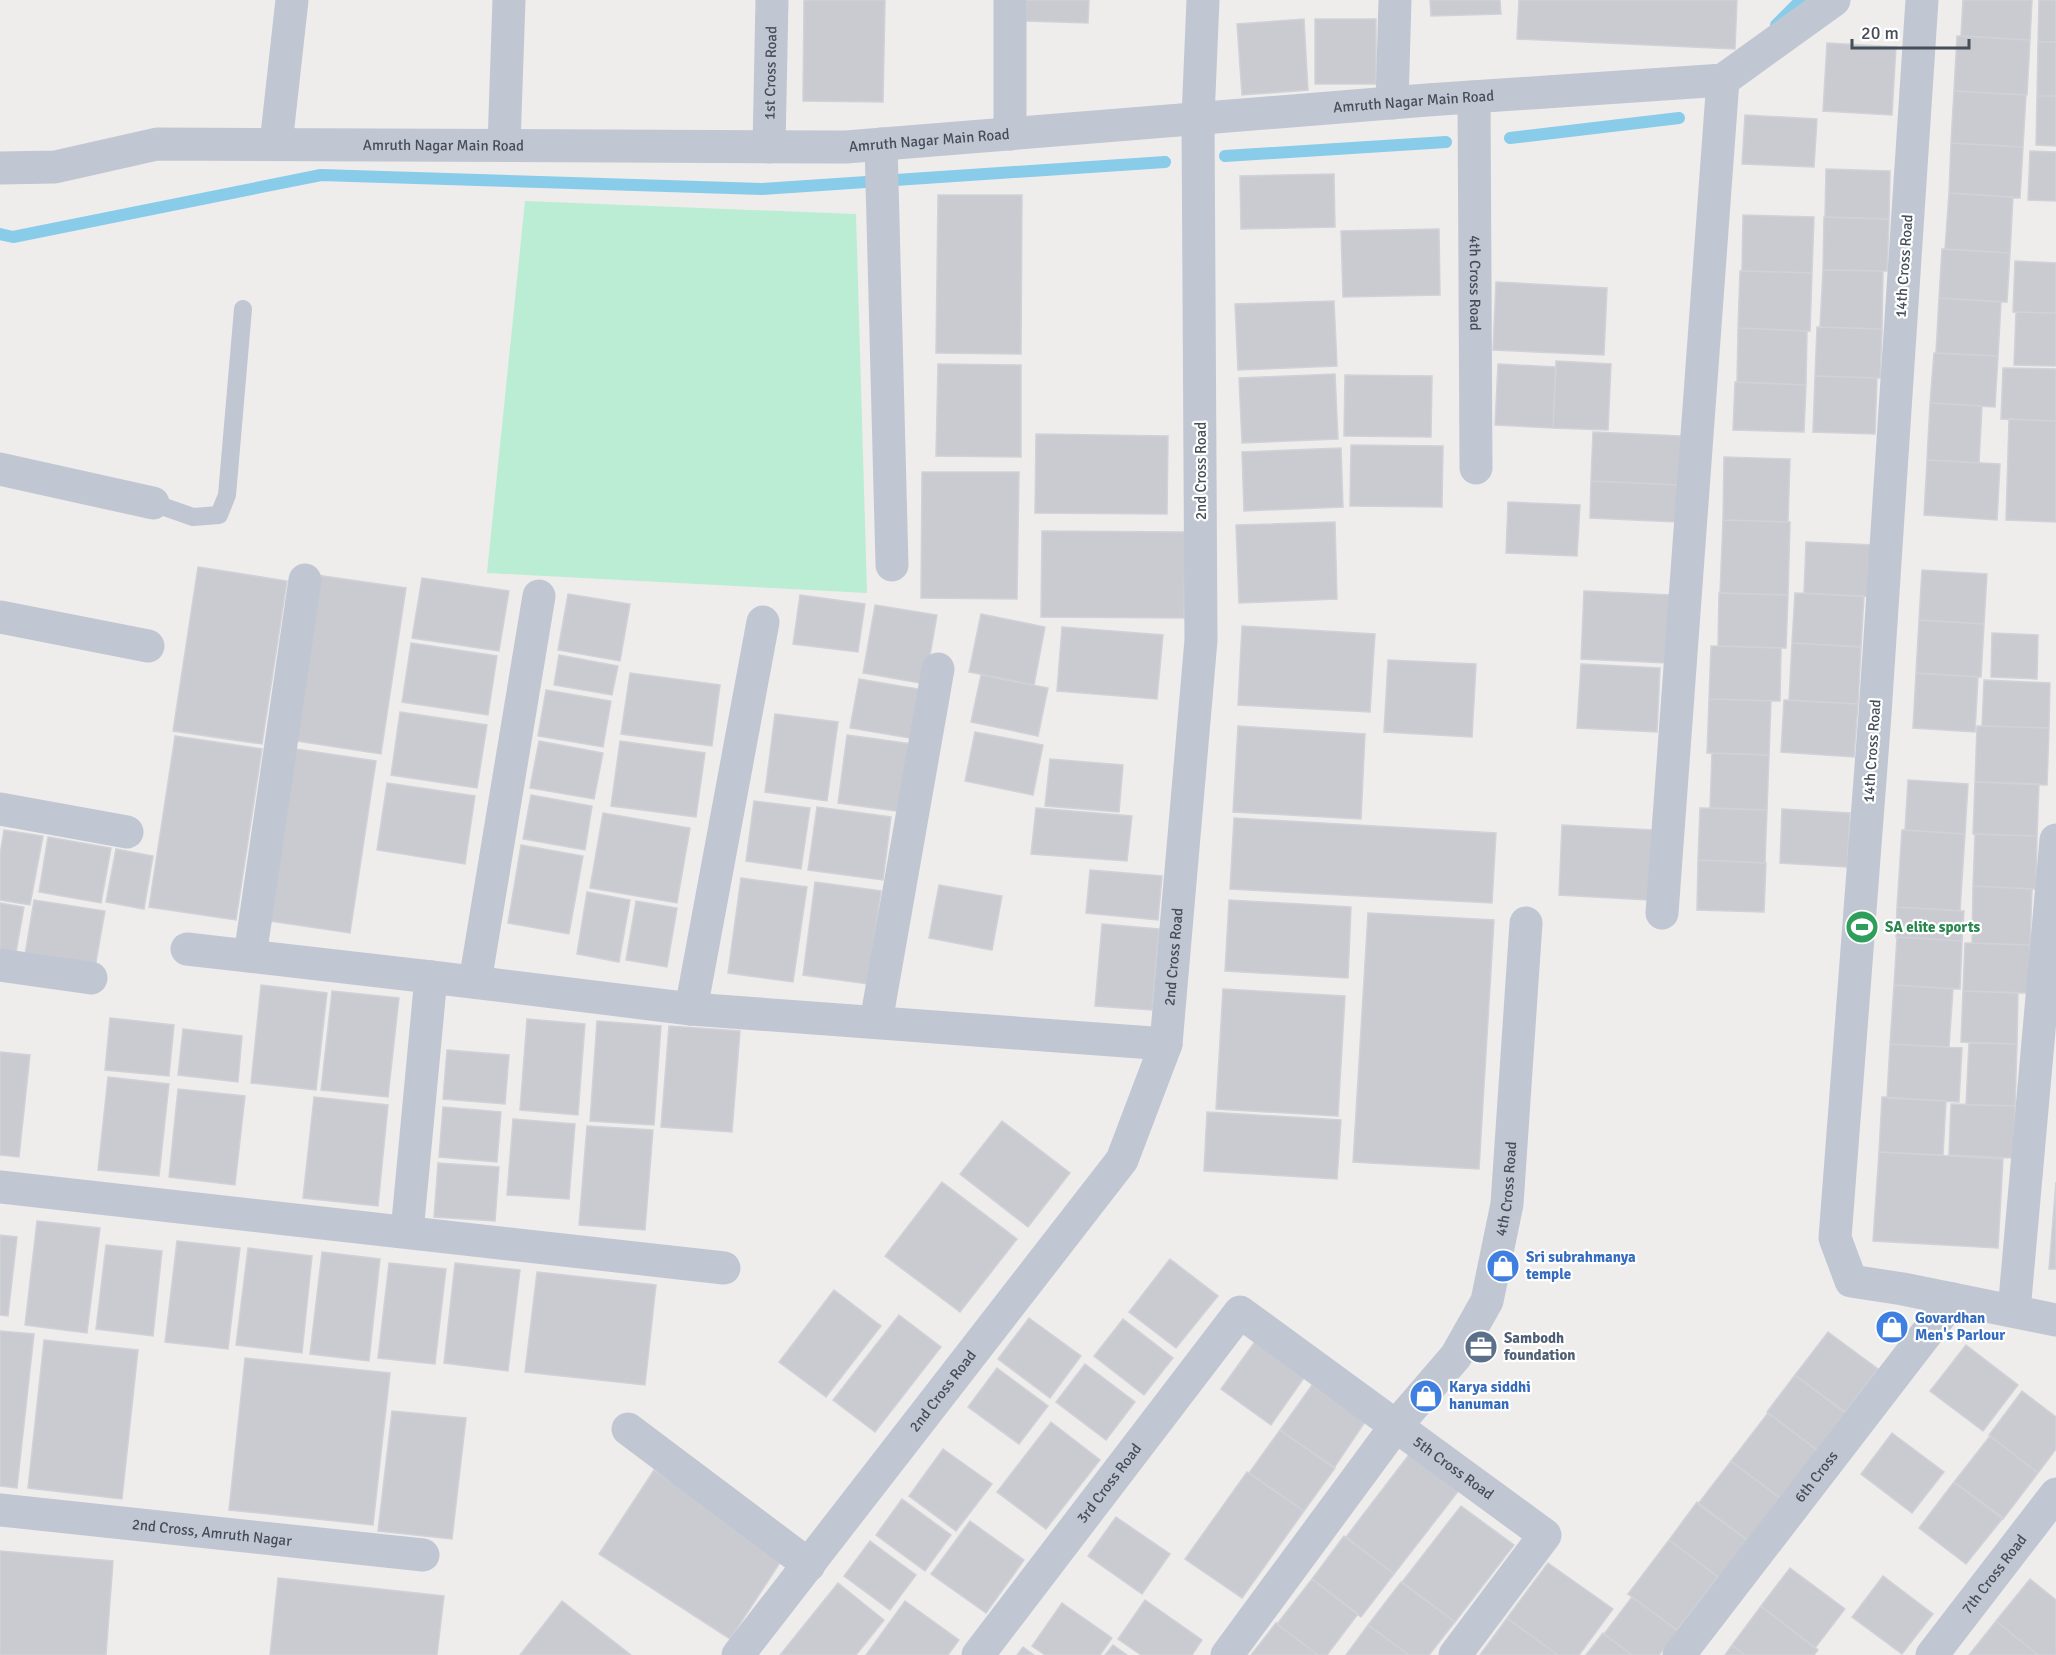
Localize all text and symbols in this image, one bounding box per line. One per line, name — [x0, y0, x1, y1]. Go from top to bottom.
scale bar — [1852, 12, 1969, 50]
text: 20 m — [1861, 22, 1899, 44]
street label: 1st Cross Road — [761, 26, 780, 120]
street label: Amruth Nagar Main Road — [1332, 86, 1495, 117]
street label: Amruth Nagar Main Road — [848, 125, 1010, 156]
street label: Amruth Nagar Main Road — [363, 136, 524, 155]
street label: 14th Cross Road — [1891, 214, 1917, 318]
street label: 4th Cross Road — [1466, 235, 1484, 331]
street label: 2nd Cross Road — [1192, 422, 1210, 520]
street label: 14th Cross Road — [1859, 699, 1885, 803]
street label: 2nd Cross Road — [1160, 907, 1187, 1007]
sports icon: SA elite sports — [1844, 909, 1880, 945]
place label: SA elite sports — [1885, 918, 1981, 936]
street label: 4th Cross Road — [1492, 1141, 1520, 1238]
shop icon: Sri subrahmanya temple — [1485, 1248, 1521, 1284]
place label: Sri subrahmanya temple — [1525, 1248, 1636, 1283]
shop icon: Govardhan Men's Parlour — [1874, 1309, 1910, 1345]
place label: Govardhan Men's Parlour — [1915, 1309, 2005, 1344]
office icon: Sambodh foundation — [1463, 1329, 1499, 1365]
place label: Sambodh foundation — [1503, 1329, 1575, 1364]
street label: 2nd Cross Road — [905, 1347, 980, 1435]
shop icon: Karya siddhi hanuman — [1408, 1378, 1444, 1414]
place label: Karya siddhi hanuman — [1449, 1378, 1531, 1413]
street label: 5th Cross Road — [1410, 1433, 1497, 1504]
street label: 3rd Cross Road — [1073, 1440, 1145, 1527]
street label: 6th Cross — [1791, 1447, 1842, 1506]
street label: 2nd Cross, Amruth Nagar — [131, 1515, 293, 1550]
street label: 7th Cross Road — [1958, 1531, 2031, 1618]

